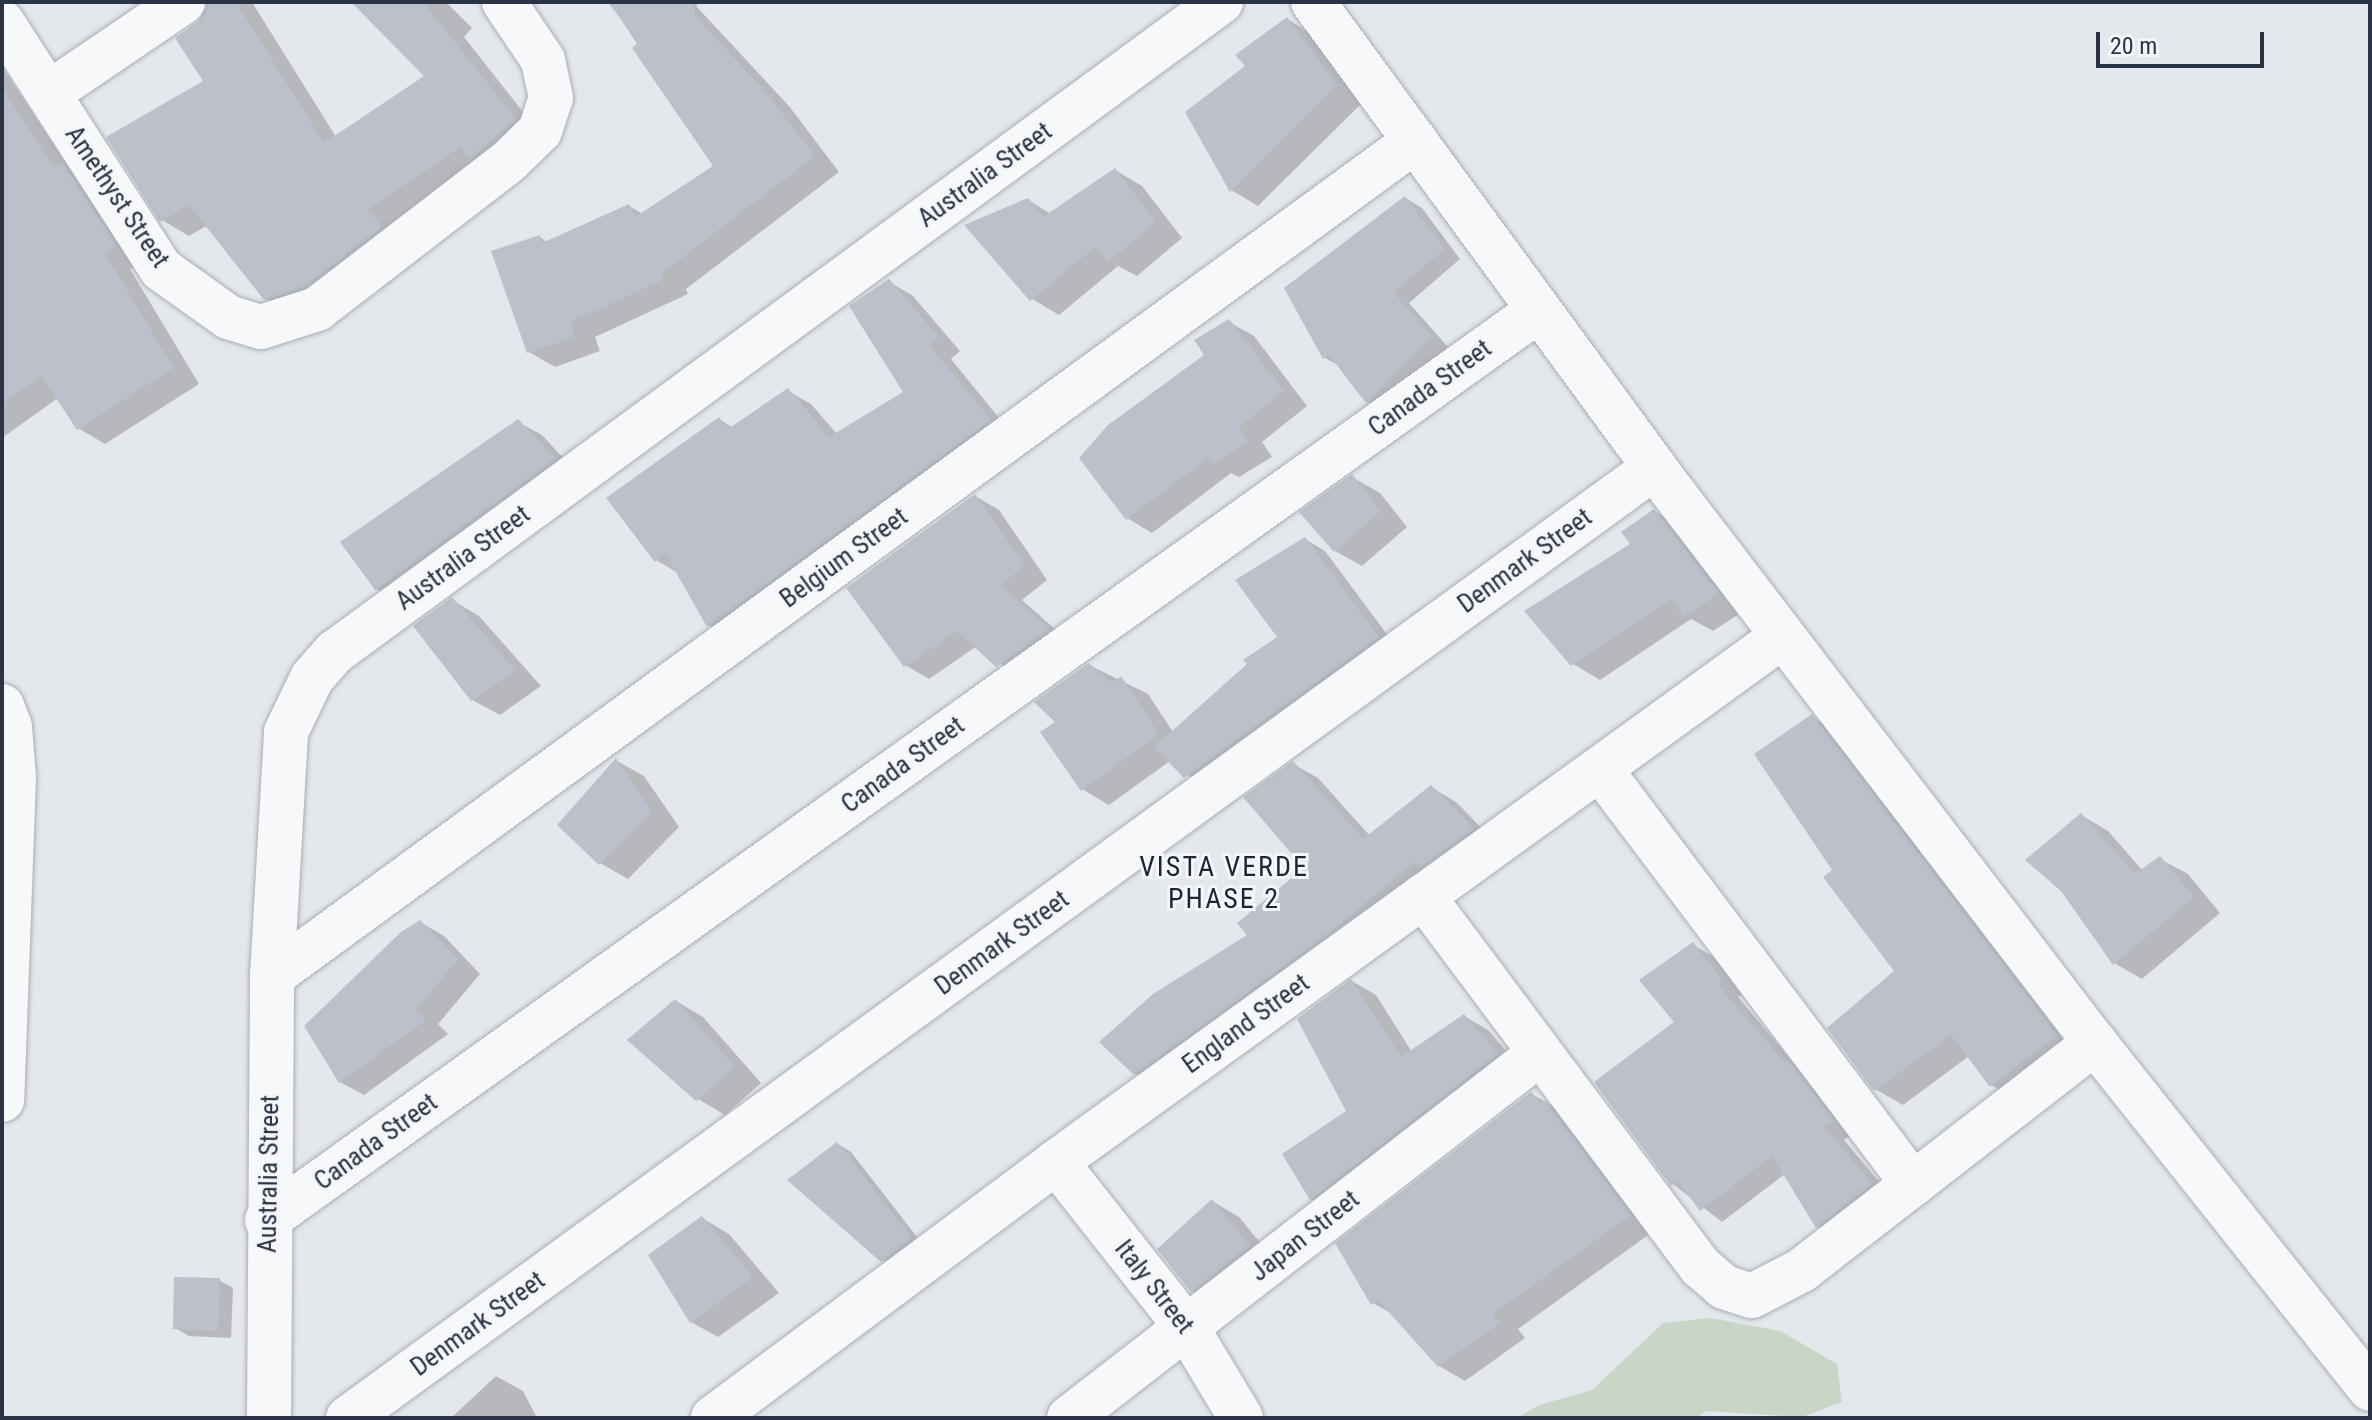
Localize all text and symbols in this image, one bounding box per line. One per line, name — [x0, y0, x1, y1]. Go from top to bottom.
scale bar — [2100, 16, 2268, 66]
text: 20 m — [2110, 32, 2157, 60]
street label: Australia Street — [912, 116, 1058, 234]
street label: Amethyst Street — [58, 120, 176, 274]
street label: Canada Street — [1362, 333, 1498, 443]
street label: Australia Street — [390, 499, 536, 617]
street label: Belgium Street — [774, 501, 914, 615]
street label: Denmark Street — [1452, 502, 1598, 620]
street label: Canada Street — [835, 710, 971, 820]
district label: VISTA VERDE PHASE 2 — [1139, 850, 1309, 916]
street label: Denmark Street — [929, 884, 1075, 1002]
street label: England Street — [1177, 968, 1315, 1080]
street label: Canada Street — [308, 1087, 444, 1197]
street label: Australia Street — [252, 1095, 286, 1253]
street label: Japan Street — [1244, 1184, 1366, 1288]
street label: Italy Street — [1108, 1234, 1200, 1340]
street label: Denmark Street — [405, 1265, 551, 1383]

